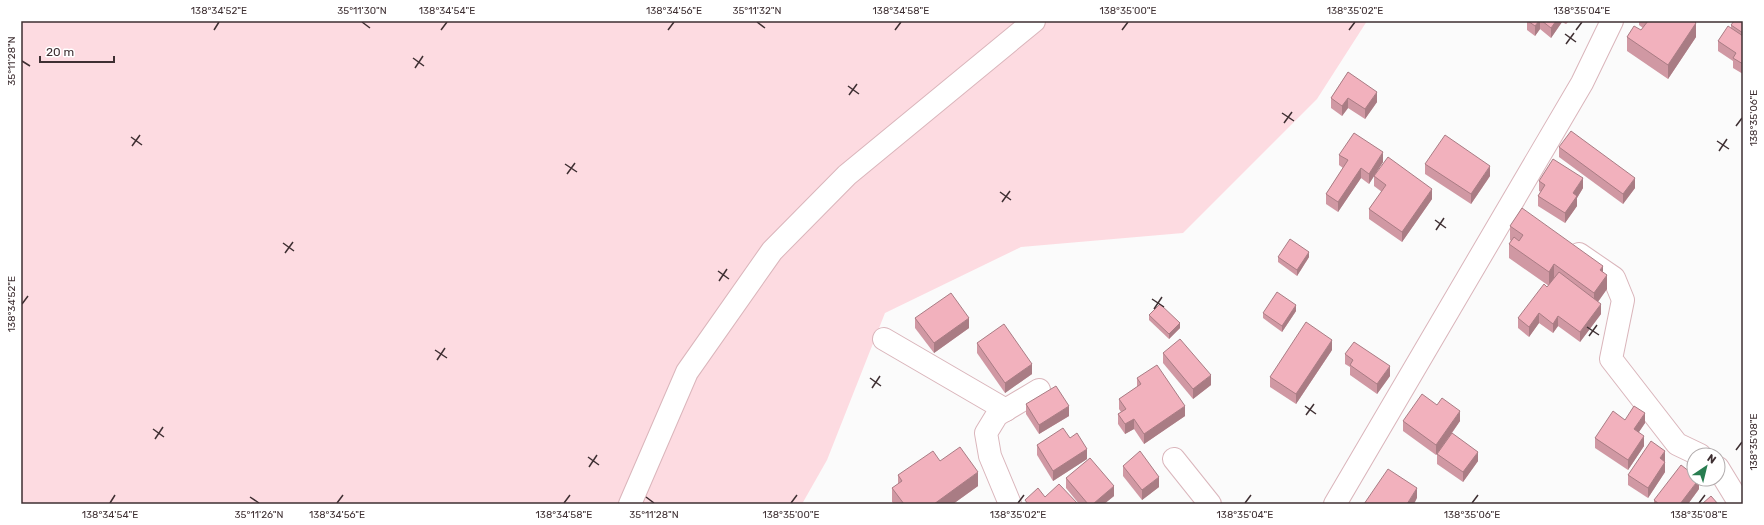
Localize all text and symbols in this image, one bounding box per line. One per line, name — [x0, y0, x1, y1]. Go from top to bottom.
text: 138°34'52"E — [191, 5, 247, 17]
text: 35°11'30"N — [337, 5, 387, 17]
text: 138°34'54"E — [419, 5, 475, 17]
text: 138°34'56"E — [646, 5, 702, 17]
text: 35°11'32"N — [732, 5, 782, 17]
text: 138°34'58"E — [873, 5, 929, 17]
text: 138°35'00"E — [1099, 5, 1157, 17]
text: 138°35'02"E — [1327, 5, 1383, 17]
text: 138°35'04"E — [1554, 5, 1610, 17]
text: 35°11'28"N — [6, 36, 18, 86]
scale bar — [40, 38, 114, 64]
text: 20 m — [46, 45, 74, 59]
text: 138°35'06"E — [1748, 90, 1760, 146]
text: 138°34'52"E — [6, 276, 18, 332]
text: 138°35'08"E — [1748, 413, 1760, 471]
north arrow — [1686, 447, 1726, 487]
text: N — [1704, 452, 1718, 467]
text: 138°34'54"E — [82, 509, 138, 521]
text: 35°11'26"N — [235, 509, 283, 521]
text: 138°34'56"E — [309, 509, 365, 521]
text: 138°34'58"E — [536, 509, 592, 521]
text: 35°11'28"N — [629, 509, 679, 521]
text: 138°35'00"E — [762, 509, 820, 521]
text: 138°35'02"E — [990, 509, 1046, 521]
text: 138°35'04"E — [1217, 509, 1273, 521]
text: 138°35'06"E — [1444, 509, 1500, 521]
text: 138°35'08"E — [1670, 509, 1728, 521]

